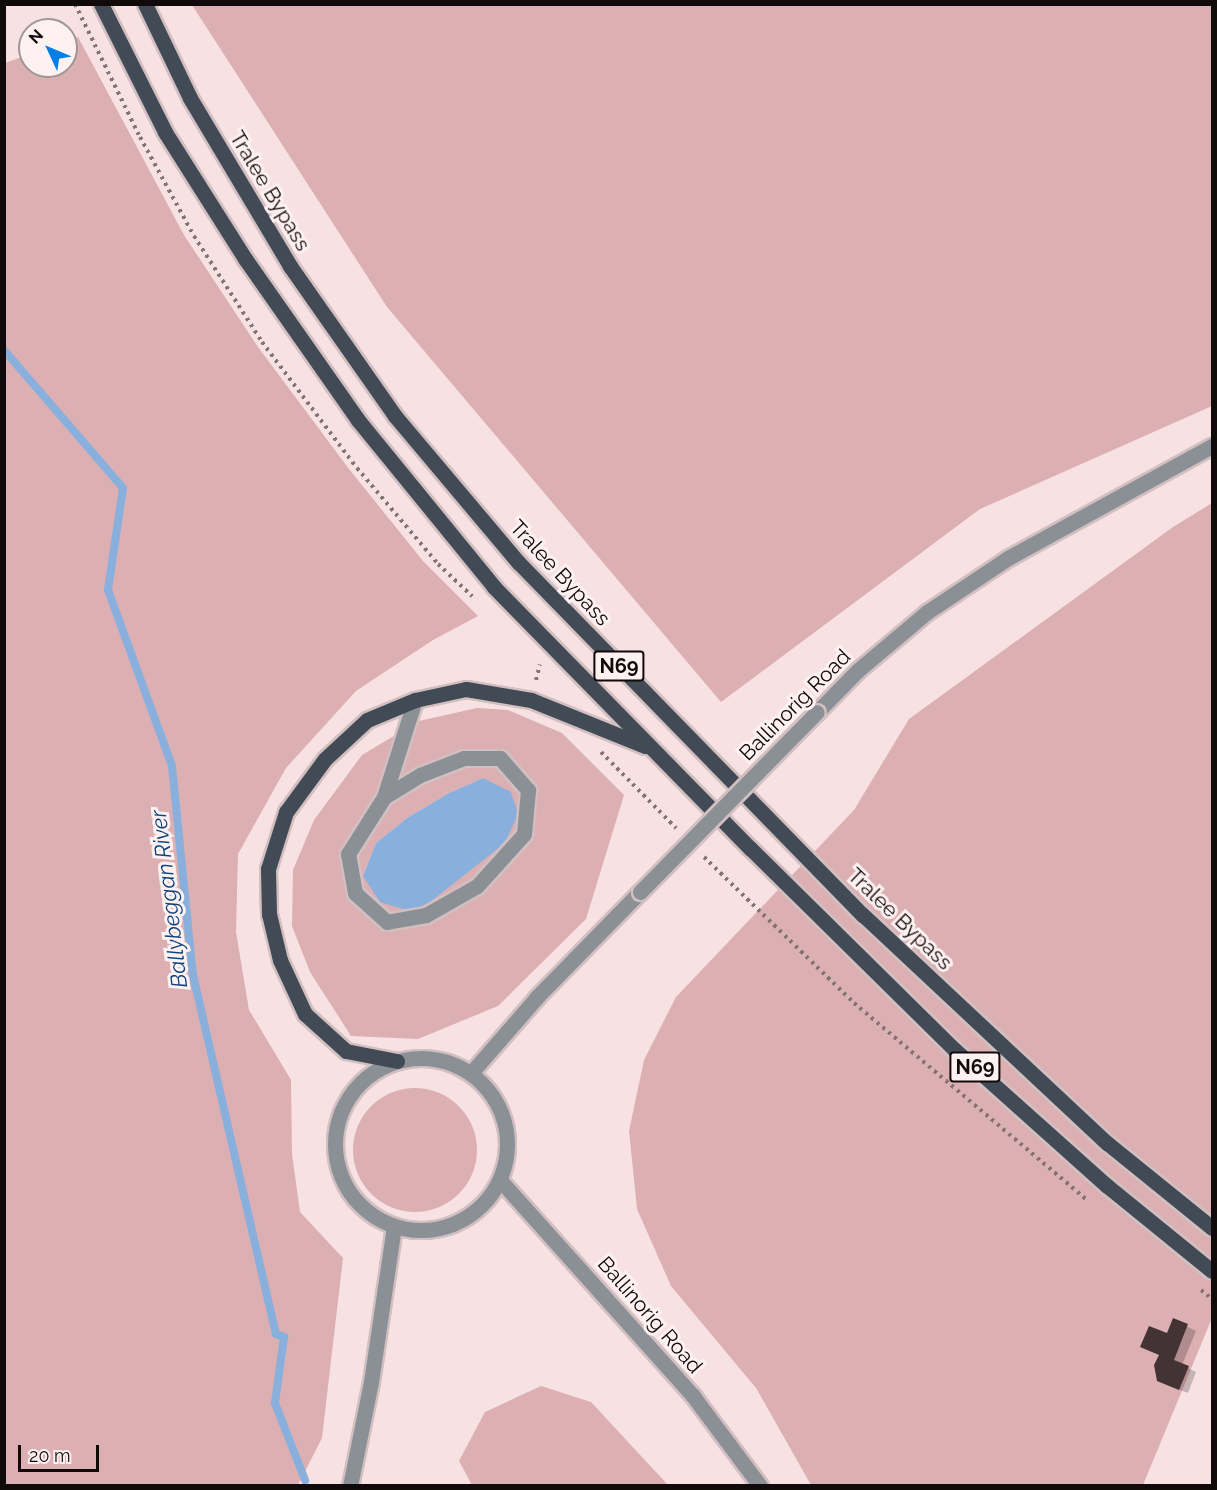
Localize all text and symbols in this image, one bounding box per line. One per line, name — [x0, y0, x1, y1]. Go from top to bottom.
north arrow — [18, 18, 78, 78]
text: N — [25, 26, 47, 48]
street label: Tralee Bypass — [224, 127, 316, 255]
street label: Tralee Bypass — [505, 515, 615, 631]
street label: Ballinorig Road — [734, 644, 856, 766]
road number: N69 — [592, 649, 646, 683]
water label: Ballybeggan River — [145, 808, 193, 990]
street label: Tralee Bypass — [843, 863, 957, 975]
road number: N69 — [948, 1050, 1002, 1084]
street label: Ballinorig Road — [592, 1251, 708, 1379]
scale bar — [21, 1433, 102, 1471]
text: 20 m — [29, 1445, 71, 1466]

